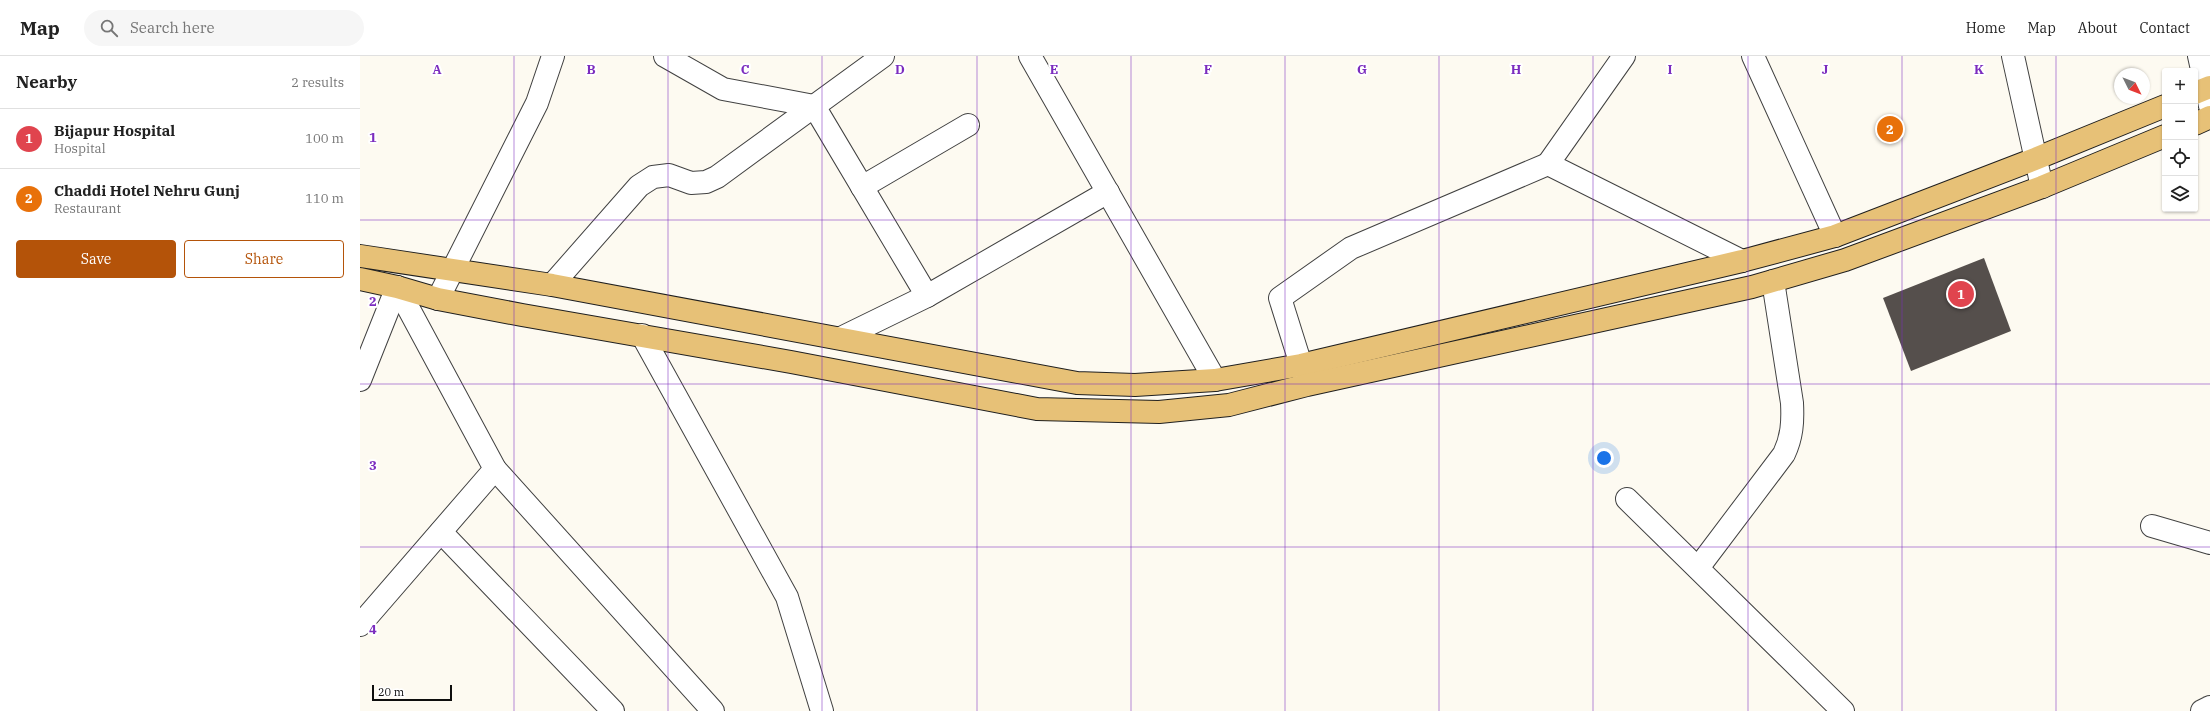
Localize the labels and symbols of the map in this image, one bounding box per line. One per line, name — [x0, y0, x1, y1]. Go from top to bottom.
text: A — [432, 61, 442, 78]
text: B — [586, 61, 596, 78]
text: C — [741, 61, 750, 78]
text: D — [895, 61, 905, 78]
text: E — [1050, 61, 1058, 78]
text: F — [1204, 61, 1212, 78]
text: G — [1357, 61, 1367, 78]
text: H — [1511, 61, 1522, 78]
text: I — [1668, 61, 1673, 78]
text: J — [1822, 61, 1829, 78]
text: K — [1974, 61, 1984, 78]
north arrow — [2114, 68, 2150, 104]
pin: 2 — [1877, 114, 1903, 144]
text: 1 — [369, 129, 377, 146]
pin: 1 — [1948, 279, 1974, 309]
text: 2 — [369, 293, 377, 310]
your location — [1594, 448, 1614, 468]
text: 3 — [369, 457, 377, 474]
text: 4 — [369, 621, 377, 638]
scale bar — [372, 683, 452, 702]

